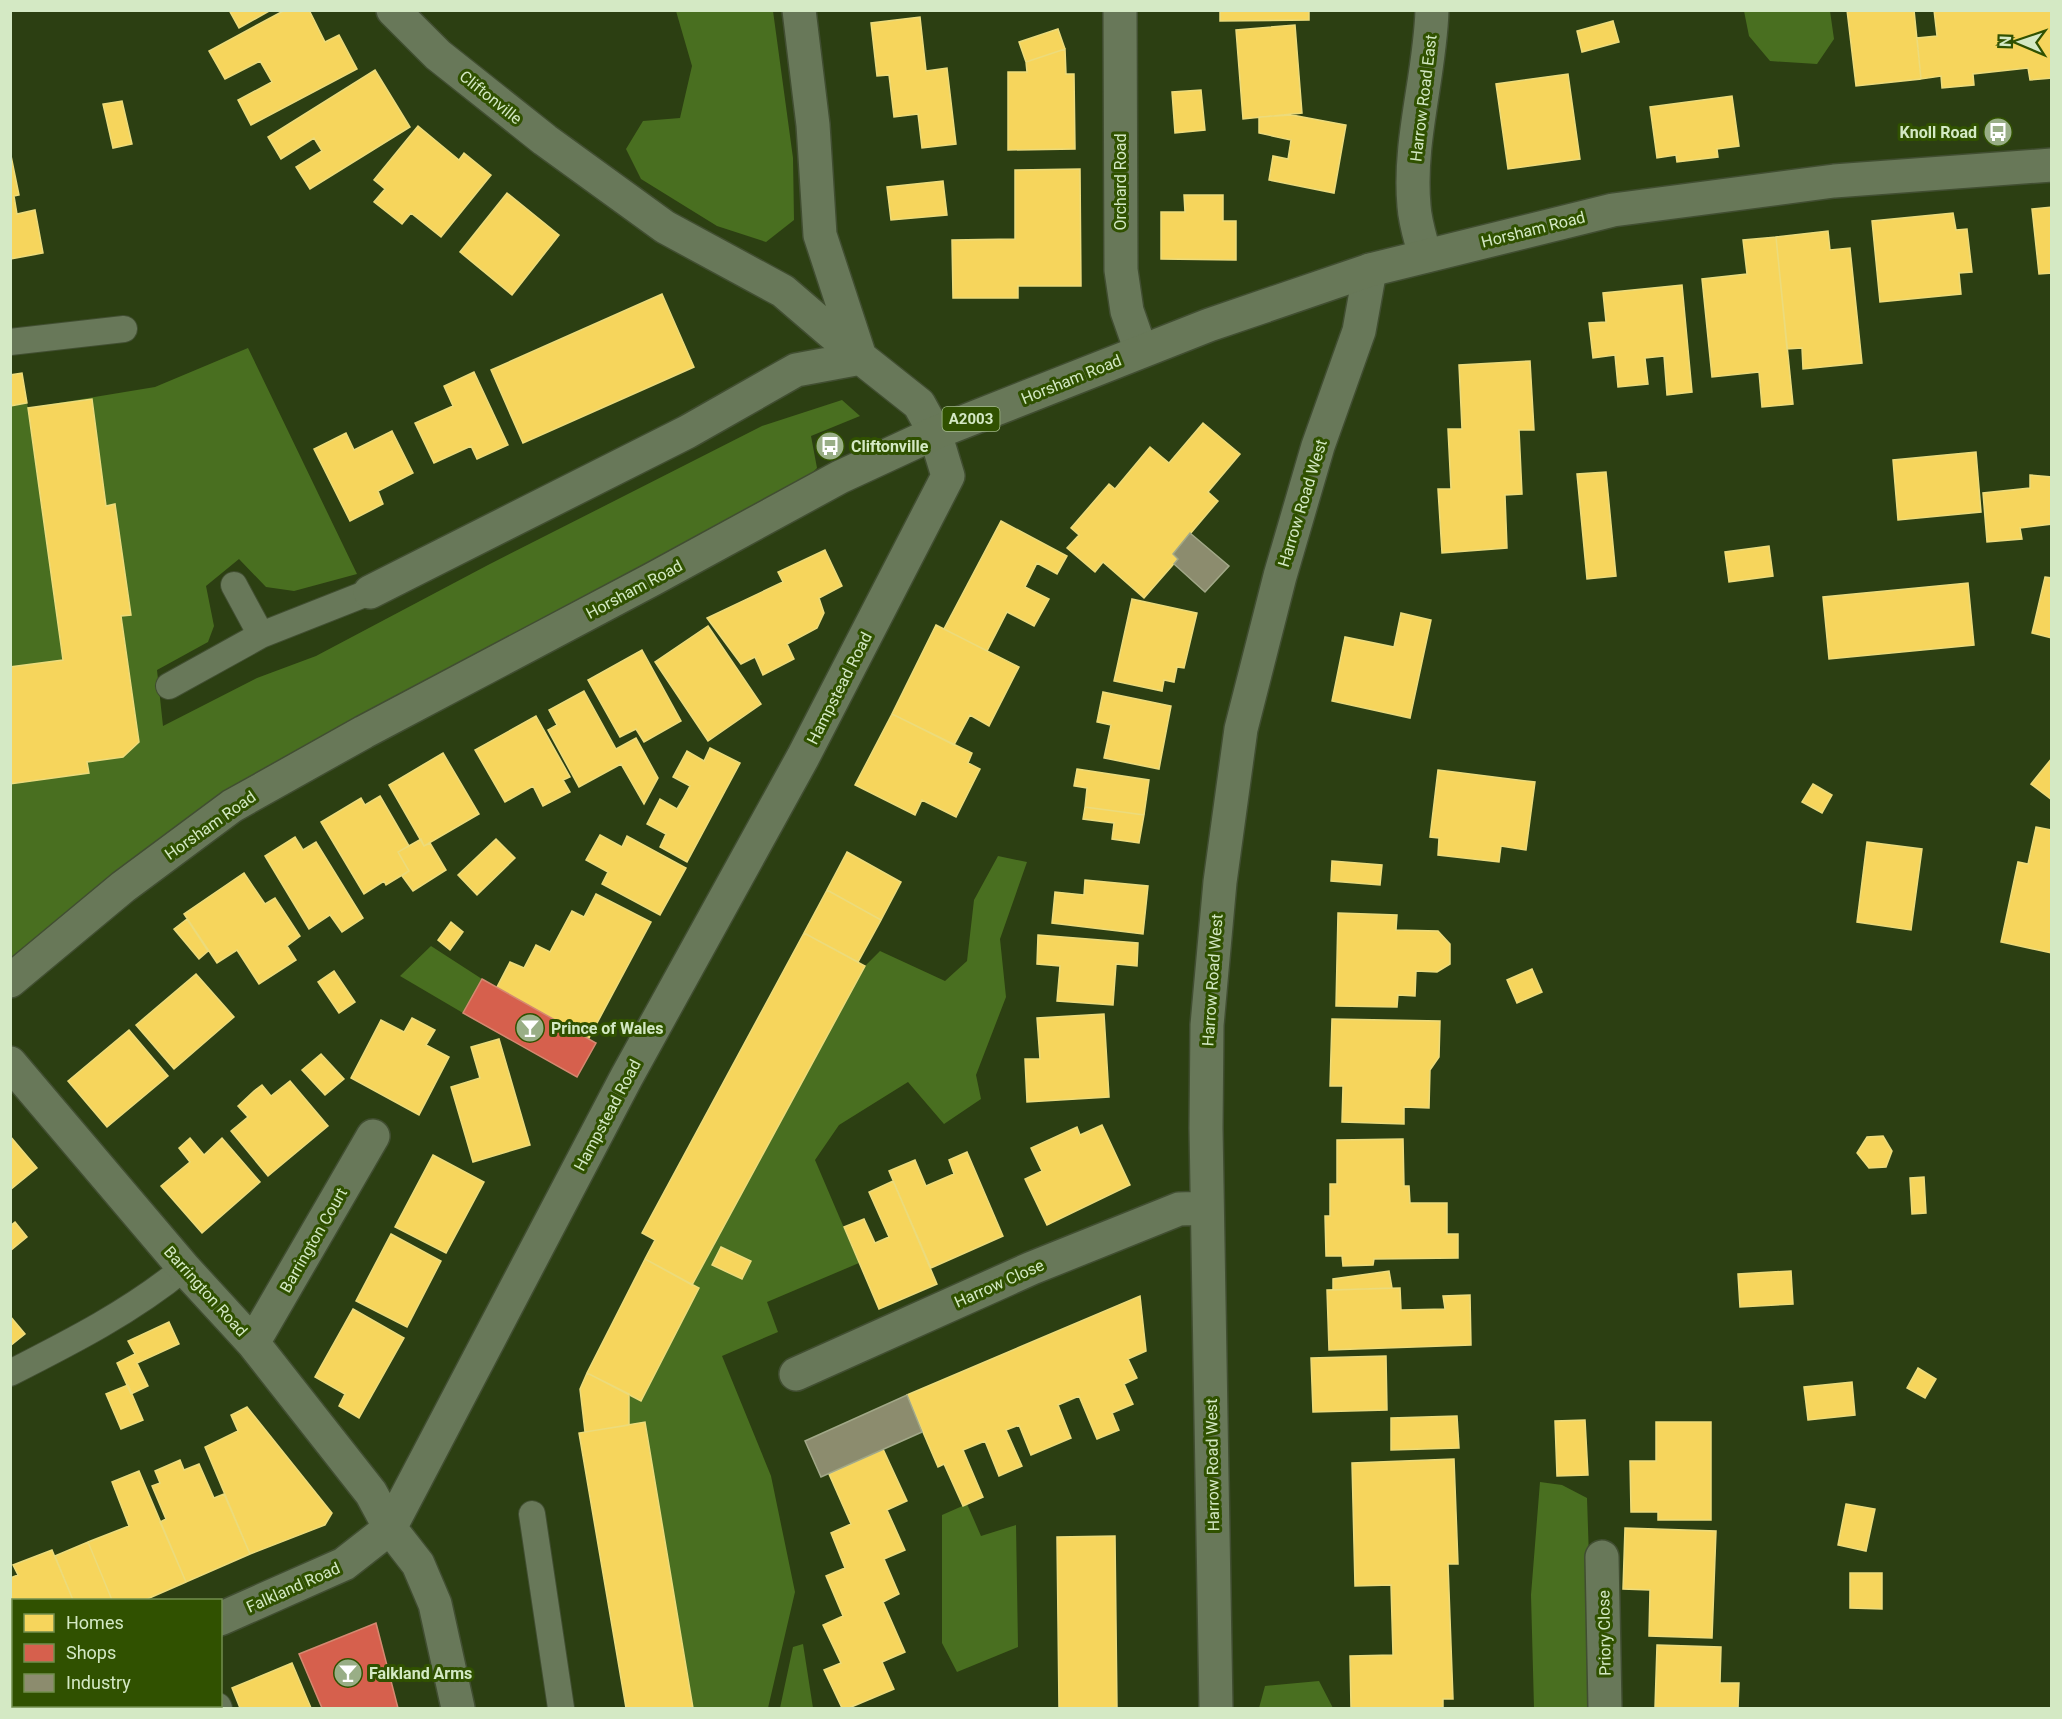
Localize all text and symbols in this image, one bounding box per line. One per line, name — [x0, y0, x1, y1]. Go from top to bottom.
north arrow — [1990, 12, 2050, 72]
street label: Harrow Road East — [1406, 33, 1441, 163]
text: N — [1996, 36, 2015, 47]
street label: Cliftonville — [456, 66, 526, 128]
bus stop icon: Knoll Road — [1982, 116, 2014, 148]
place label: Knoll Road — [1900, 123, 1977, 142]
street label: Orchard Road — [1111, 133, 1130, 231]
street label: Horsham Road — [1479, 207, 1587, 252]
street label: Horsham Road — [1018, 351, 1124, 408]
road number: A2003 — [942, 407, 1000, 431]
bus stop icon: Cliftonville — [814, 430, 846, 462]
place label: Cliftonville — [851, 437, 929, 456]
street label: Harrow Road West — [1274, 437, 1331, 569]
street label: Horsham Road — [583, 556, 686, 623]
street label: Hampstead Road — [803, 629, 876, 748]
street label: Horsham Road — [161, 787, 259, 864]
street label: Harrow Road West — [1198, 913, 1227, 1047]
bar icon: Prince of Wales — [514, 1012, 546, 1044]
place label: Prince of Wales — [551, 1019, 663, 1038]
street label: Hampstead Road — [570, 1056, 645, 1174]
street label: Barrington Court — [276, 1185, 351, 1296]
street label: Barrington Road — [160, 1242, 251, 1340]
street label: Harrow Close — [951, 1255, 1047, 1312]
street label: Harrow Road West — [1202, 1399, 1223, 1531]
street label: Falkland Road — [243, 1558, 343, 1617]
street label: Priory Close — [1594, 1590, 1615, 1676]
legend — [12, 1599, 222, 1707]
text: Homes — [66, 1612, 124, 1633]
text: Shops — [66, 1642, 116, 1663]
bar icon: Falkland Arms — [332, 1657, 364, 1689]
place label: Falkland Arms — [369, 1664, 472, 1683]
text: Industry — [66, 1672, 131, 1693]

